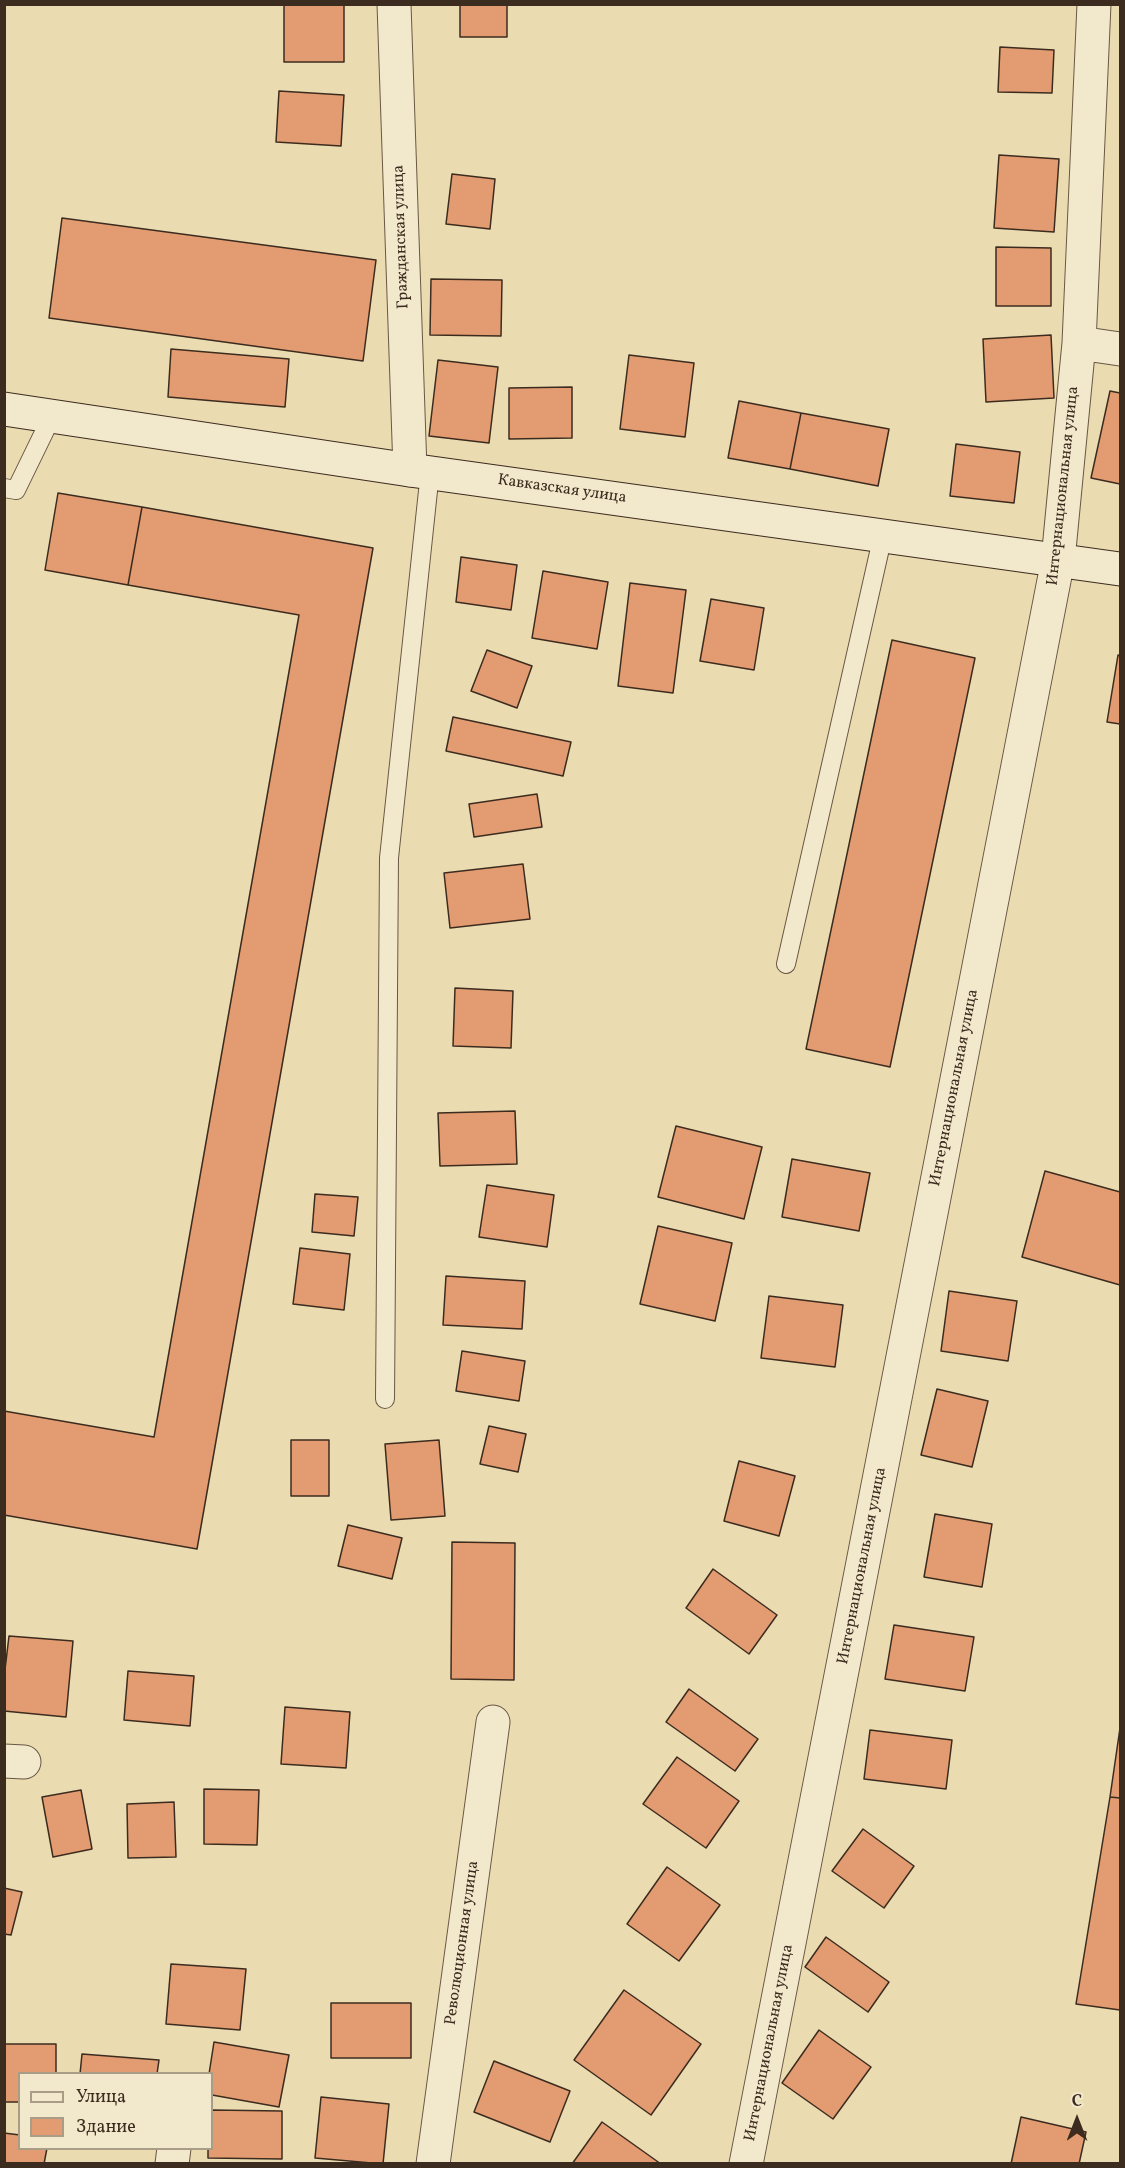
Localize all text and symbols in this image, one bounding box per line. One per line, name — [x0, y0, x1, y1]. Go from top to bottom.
street label: Гражданская улица — [390, 164, 414, 310]
street label: Интернациональная улица — [1044, 385, 1084, 587]
street label: Кавказская улица — [496, 471, 628, 509]
street label: Интернациональная улица — [926, 988, 984, 1188]
street label: Интернациональная улица — [834, 1466, 892, 1666]
street label: Революционная улица — [442, 1860, 484, 2026]
street label: Интернациональная улица — [741, 1943, 799, 2143]
legend — [18, 2072, 213, 2150]
text: Улица — [76, 2085, 126, 2110]
north arrow — [1047, 2090, 1107, 2150]
text: С — [1072, 2091, 1082, 2113]
text: Здание — [76, 2115, 136, 2140]

